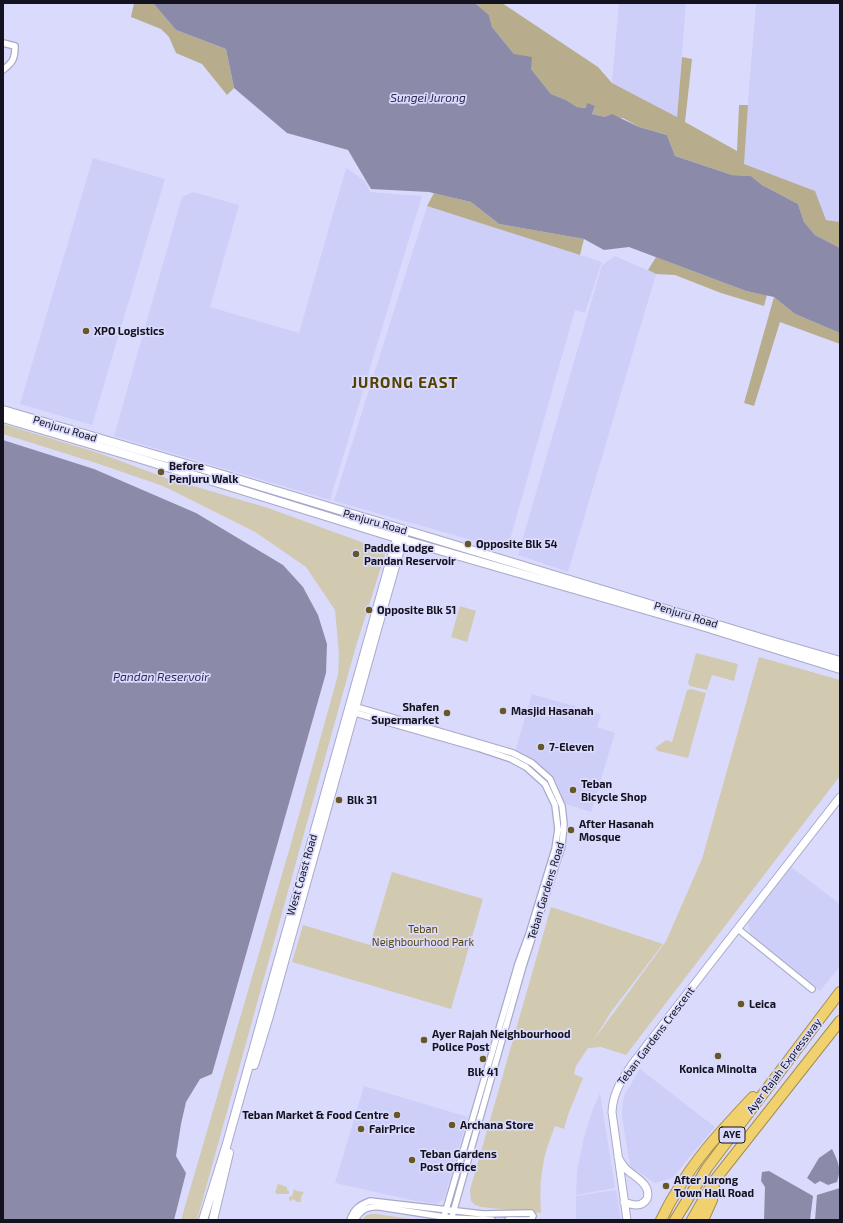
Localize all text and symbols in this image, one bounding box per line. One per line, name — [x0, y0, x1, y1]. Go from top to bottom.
water label: Sungei Jurong — [390, 91, 466, 105]
place label: XPO Logistics — [94, 324, 164, 338]
marker: XPO Logistics — [81, 326, 91, 336]
district label: JURONG EAST — [352, 374, 458, 392]
street label: Penjuru Road — [31, 413, 99, 445]
place label: Before Penjuru Walk — [169, 459, 238, 485]
marker: Before Penjuru Walk — [156, 467, 166, 477]
street label: Penjuru Road — [341, 507, 409, 537]
place label: Opposite Blk 54 — [476, 537, 557, 551]
marker: Opposite Blk 54 — [463, 539, 473, 549]
place label: Paddle Lodge Pandan Reservoir — [364, 541, 456, 567]
marker: Paddle Lodge Pandan Reservoir — [351, 549, 361, 559]
street label: Penjuru Road — [652, 599, 720, 631]
place label: Opposite Blk 51 — [377, 603, 456, 617]
marker: Opposite Blk 51 — [364, 605, 374, 615]
water label: Pandan Reservoir — [113, 670, 209, 684]
place label: Shafen Supermarket — [371, 700, 439, 726]
place label: Masjid Hasanah — [511, 704, 594, 718]
marker: Masjid Hasanah — [498, 706, 508, 716]
marker: Shafen Supermarket — [442, 708, 452, 718]
place label: 7-Eleven — [549, 740, 594, 754]
marker: 7-Eleven — [536, 742, 546, 752]
place label: Teban Bicycle Shop — [581, 777, 647, 803]
marker: Teban Bicycle Shop — [568, 785, 578, 795]
place label: Blk 31 — [347, 793, 377, 807]
marker: Blk 31 — [334, 795, 344, 805]
place label: After Hasanah Mosque — [579, 817, 654, 843]
marker: After Hasanah Mosque — [566, 825, 576, 835]
street label: West Coast Road — [284, 833, 320, 917]
street label: Teban Gardens Road — [525, 841, 567, 941]
park label: Teban Neighbourhood Park — [372, 922, 474, 948]
street label: Teban Gardens Crescent — [615, 984, 697, 1088]
place label: Leica — [749, 997, 776, 1011]
marker: Leica — [736, 999, 746, 1009]
street label: Ayer Rajah Expressway — [744, 1016, 824, 1116]
place label: Ayer Rajah Neighbourhood Police Post — [432, 1027, 571, 1053]
marker: Ayer Rajah Neighbourhood Police Post — [419, 1035, 429, 1045]
marker: Konica Minolta — [713, 1051, 723, 1061]
marker: Blk 41 — [478, 1054, 488, 1064]
place label: Konica Minolta — [679, 1062, 757, 1076]
place label: Blk 41 — [468, 1065, 498, 1079]
place label: Teban Market & Food Centre — [242, 1108, 389, 1122]
marker: Teban Market & Food Centre — [392, 1110, 402, 1120]
place label: Archana Store — [460, 1118, 534, 1132]
marker: Archana Store — [447, 1120, 457, 1130]
place label: FairPrice — [369, 1122, 415, 1136]
marker: FairPrice — [356, 1124, 366, 1134]
road number: AYE — [719, 1127, 745, 1143]
place label: Teban Gardens Post Office — [420, 1147, 497, 1173]
marker: Teban Gardens Post Office — [407, 1155, 417, 1165]
place label: After Jurong Town Hall Road — [674, 1173, 754, 1199]
marker: After Jurong Town Hall Road — [661, 1181, 671, 1191]

